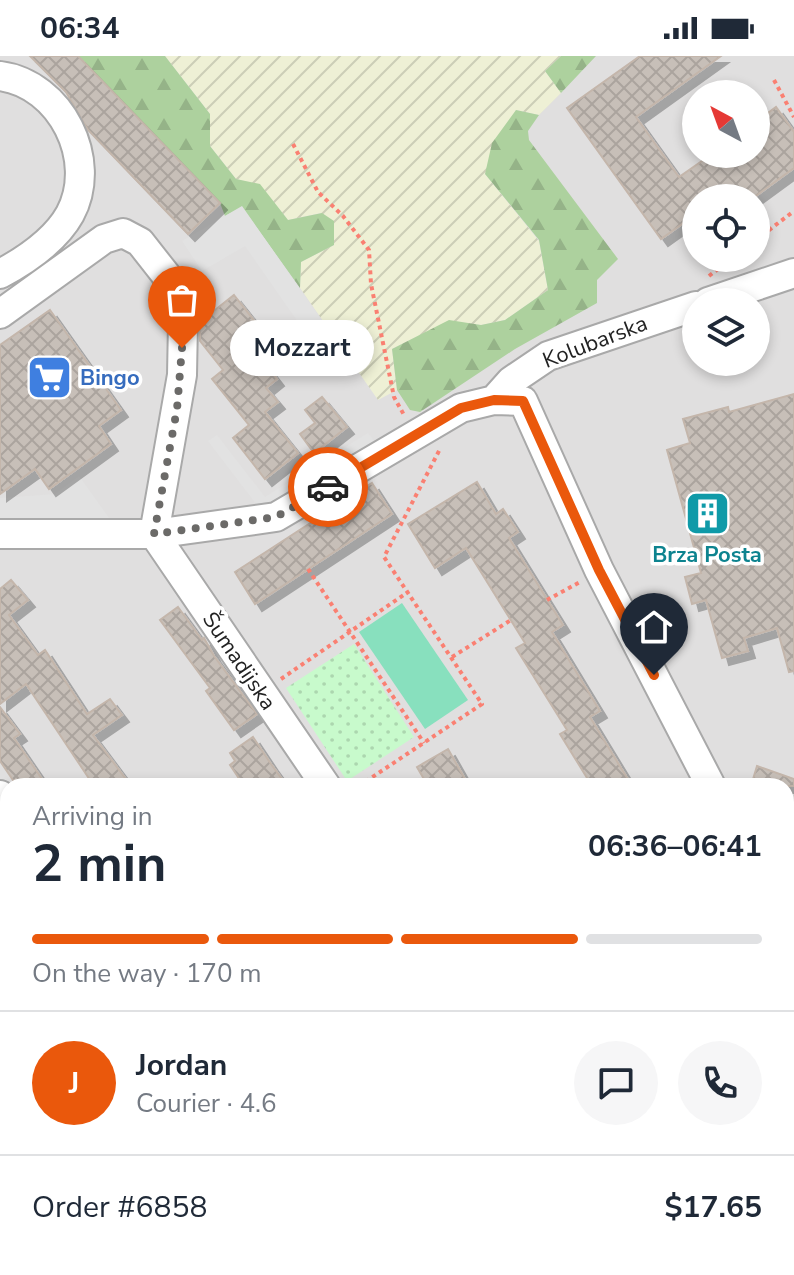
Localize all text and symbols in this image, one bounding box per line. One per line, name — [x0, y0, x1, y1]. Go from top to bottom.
text: 06:34 — [40, 8, 119, 49]
north arrow — [682, 80, 770, 168]
map controls — [682, 80, 770, 376]
button: locate — [682, 184, 770, 272]
pin — [148, 266, 216, 348]
icon: bag — [160, 278, 204, 322]
button: layers — [682, 288, 770, 376]
street label: Kolubarska — [538, 308, 652, 376]
callout: Mozzart — [230, 320, 374, 376]
text: Mozzart — [254, 330, 350, 365]
supermarket icon: Bingo — [25, 354, 73, 402]
place label: Bingo — [80, 363, 140, 393]
courier — [288, 447, 368, 527]
icon: car — [306, 465, 350, 509]
building icon: Brza Posta — [683, 490, 731, 538]
place label: Brza Posta — [652, 540, 762, 570]
pin — [620, 593, 688, 675]
icon: home — [632, 605, 676, 649]
street label: Šumadijska — [195, 606, 283, 716]
text: Arriving in — [32, 799, 153, 834]
text: 06:36–06:41 — [588, 826, 762, 867]
text: 2 min — [32, 828, 167, 899]
text: On the way · 170 m — [32, 956, 261, 991]
button: chat — [574, 1041, 658, 1125]
button: phone — [678, 1041, 762, 1125]
text: Jordan — [136, 1045, 227, 1086]
text: J — [69, 1063, 79, 1104]
text: Courier · 4.6 — [136, 1086, 277, 1121]
text: Order #6858 — [32, 1187, 207, 1228]
text: $17.65 — [665, 1187, 762, 1228]

